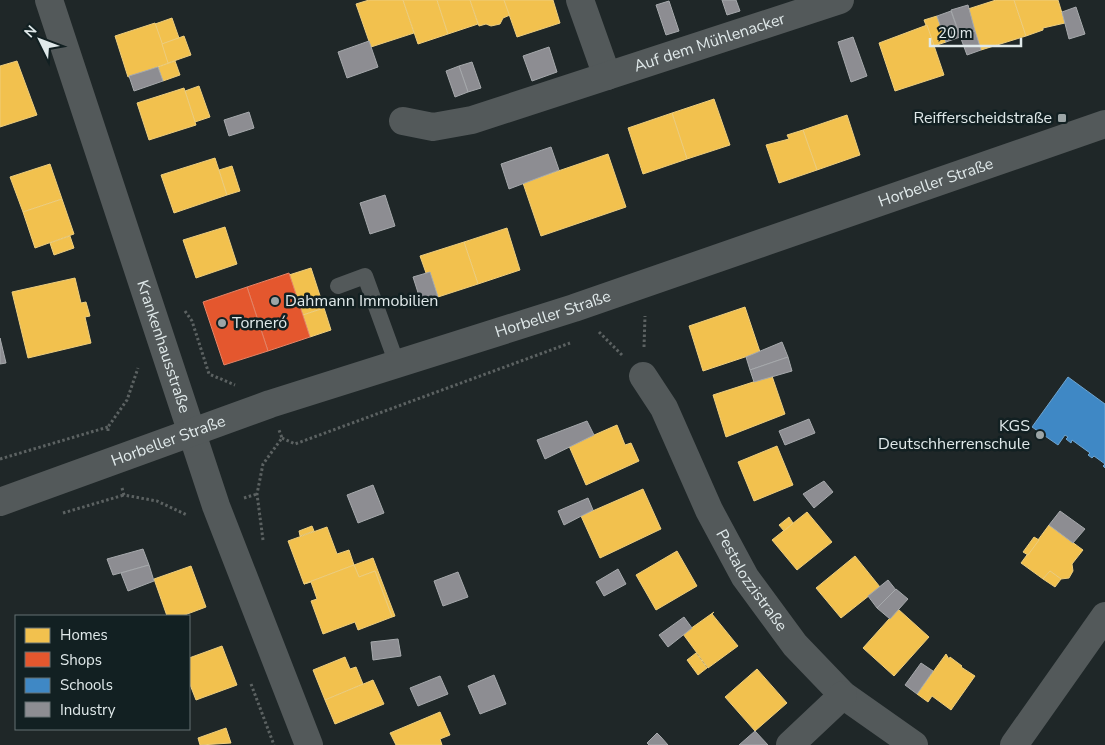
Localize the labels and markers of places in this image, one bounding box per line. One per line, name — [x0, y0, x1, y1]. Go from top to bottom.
place label: Reifferscheidstraße — [913, 107, 1052, 129]
marker: Reifferscheidstraße — [1056, 112, 1068, 124]
place label: Dahmann Immobilien — [285, 290, 438, 312]
marker: Dahmann Immobilien — [269, 295, 281, 307]
place label: Torneró — [232, 312, 287, 334]
marker: Torneró — [216, 317, 228, 329]
place label: KGS Deutschherrenschule — [878, 415, 1030, 455]
marker: KGS Deutschherrenschule — [1034, 429, 1046, 441]

